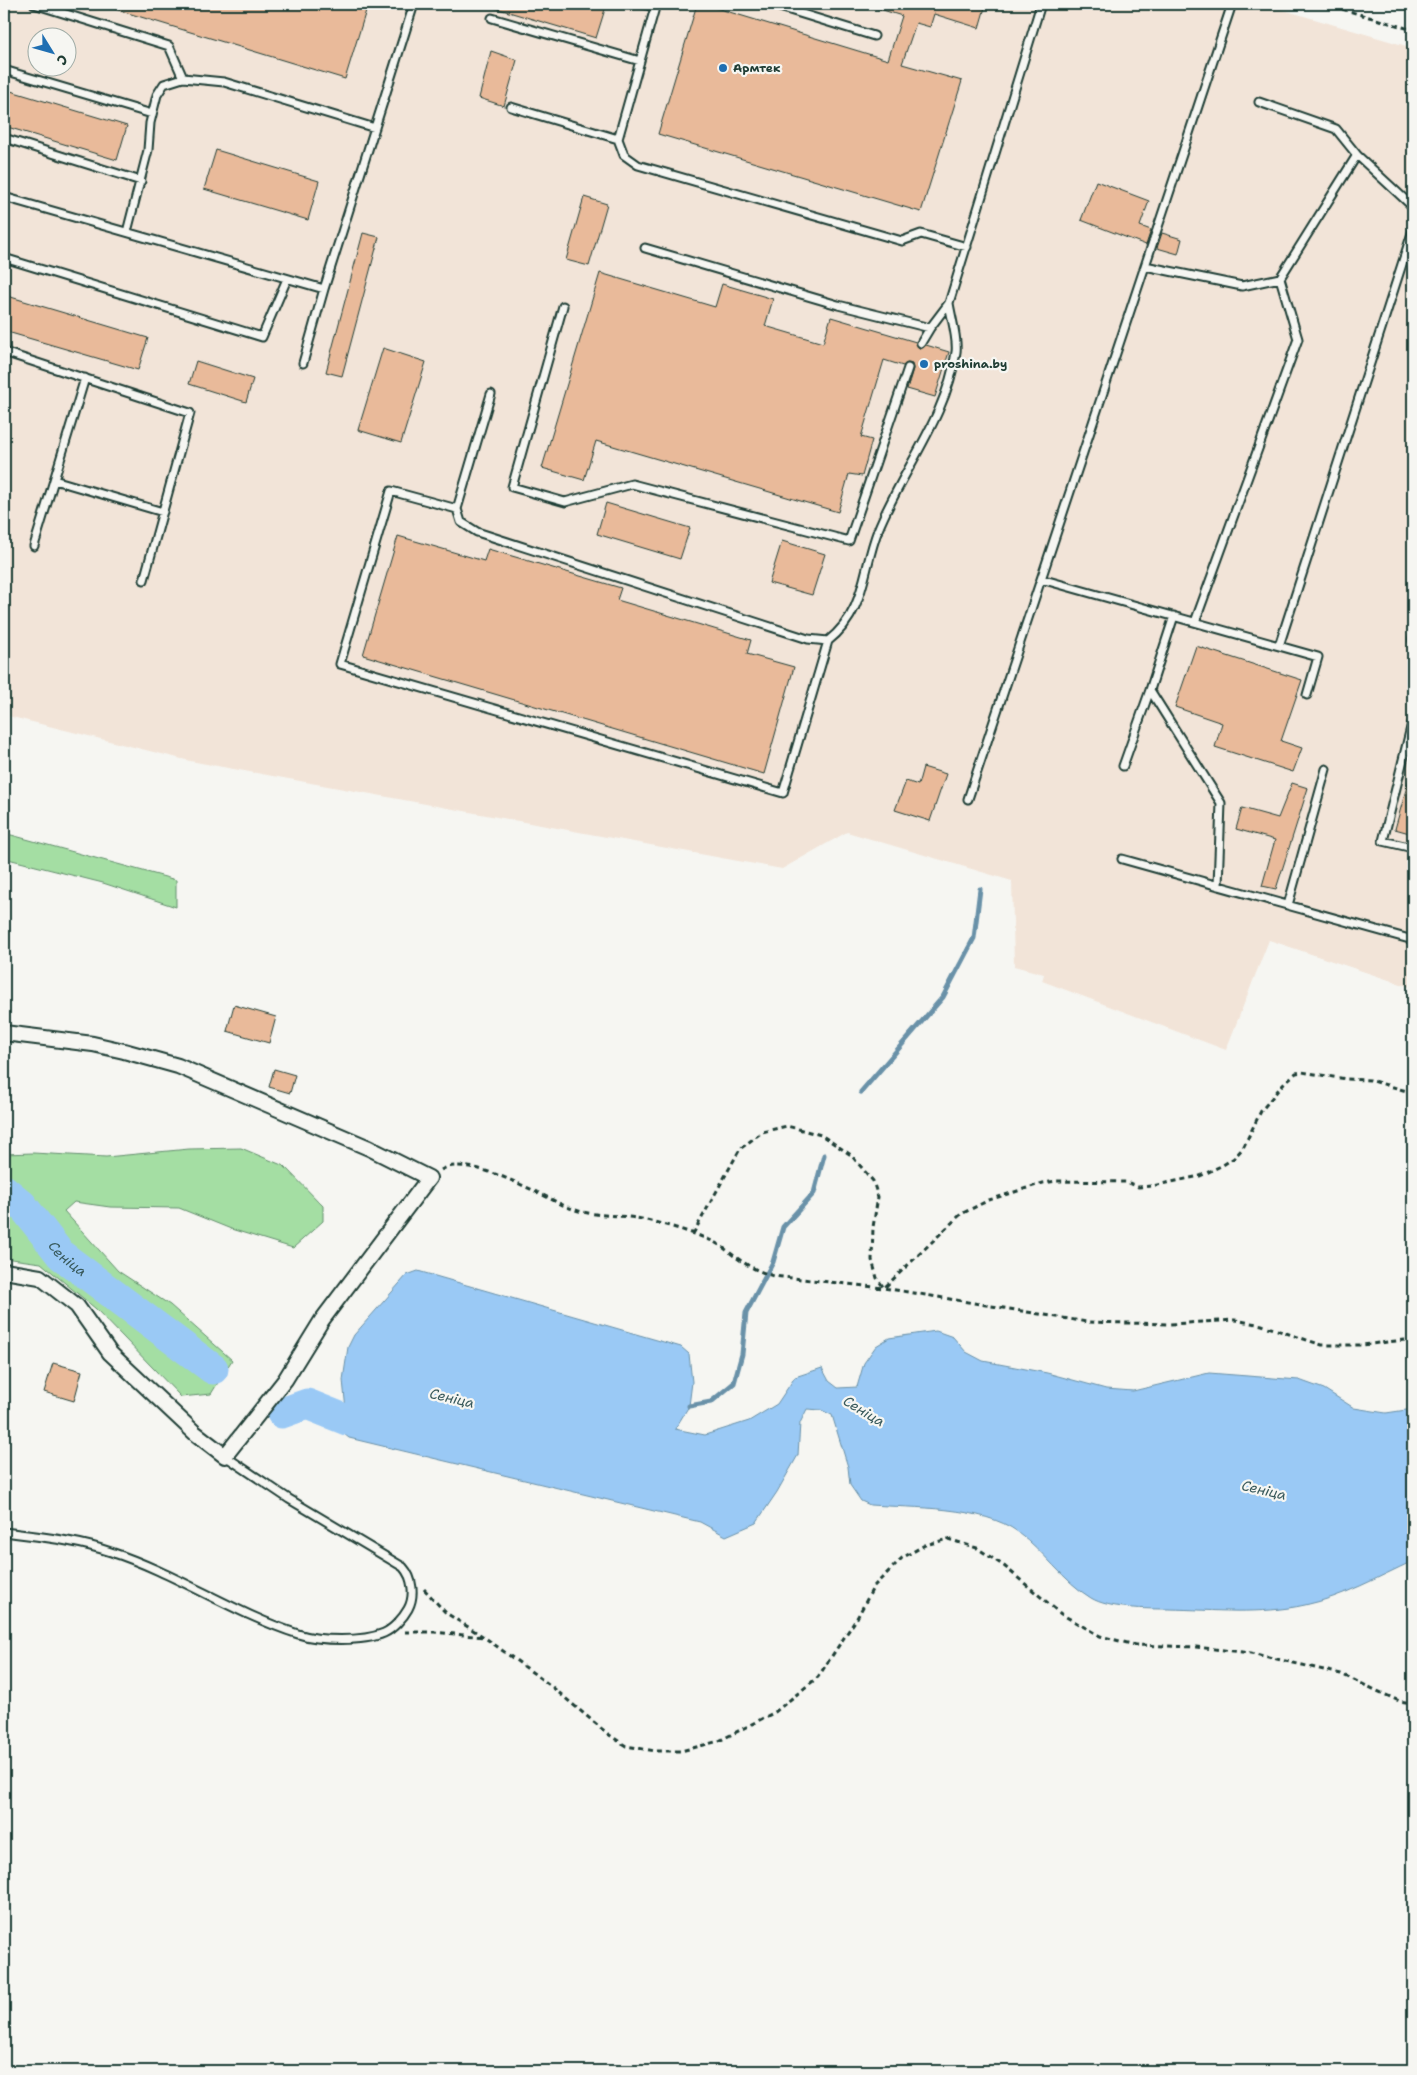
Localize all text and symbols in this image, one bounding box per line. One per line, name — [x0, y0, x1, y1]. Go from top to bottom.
north arrow — [28, 28, 78, 78]
text: С — [53, 51, 72, 69]
place label: Армтек — [733, 60, 781, 76]
marker: Армтек — [717, 62, 729, 74]
place label: proshina.by — [934, 356, 1007, 372]
marker: proshina.by — [918, 358, 930, 370]
water label: Сеніца — [44, 1237, 90, 1280]
water label: Сеніца — [428, 1384, 476, 1412]
water label: Сеніца — [840, 1392, 888, 1430]
water label: Сеніца — [1240, 1476, 1288, 1504]

